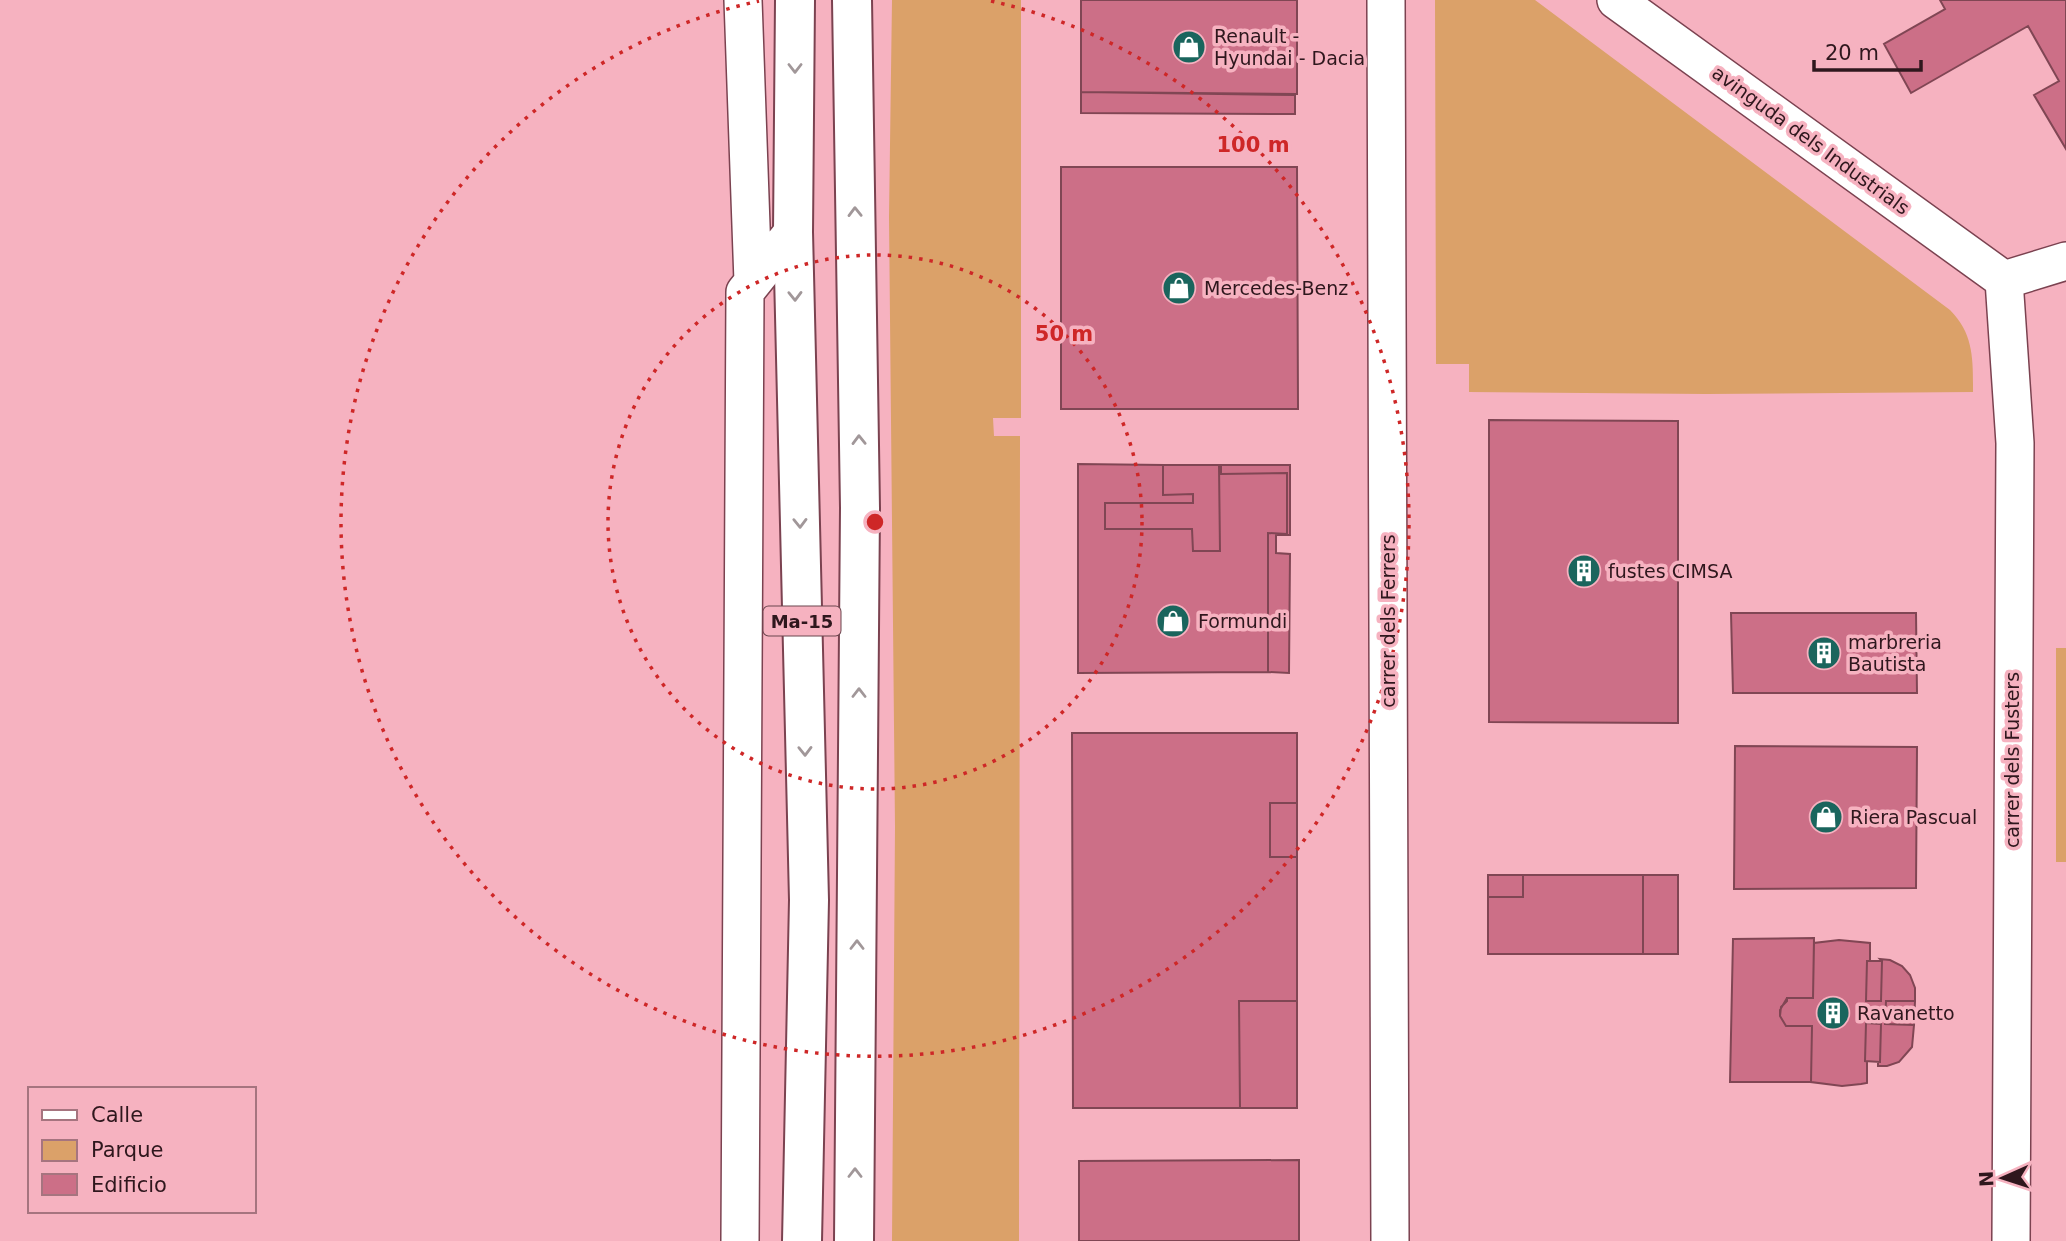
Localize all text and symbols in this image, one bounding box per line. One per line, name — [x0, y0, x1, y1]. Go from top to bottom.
place label: Renault - Hyundai - Dacia — [1214, 25, 1365, 69]
shop icon: Renault - Hyundai - Dacia — [1170, 28, 1208, 66]
scale bar — [1814, 28, 1921, 72]
text: 20 m — [1825, 41, 1879, 65]
street label: avinguda dels Industrials — [1708, 61, 1914, 219]
one-way arrow — [787, 63, 802, 74]
text: 100 m — [1216, 133, 1290, 157]
one-way arrow — [848, 207, 863, 218]
shop icon: Mercedes-Benz — [1160, 269, 1198, 307]
place label: Mercedes-Benz — [1204, 277, 1348, 299]
one-way arrow — [787, 291, 803, 301]
text: 50 m — [1035, 322, 1093, 346]
one-way arrow — [851, 434, 867, 445]
centre of rings — [863, 510, 887, 534]
one-way arrow — [792, 518, 808, 529]
street label: carrer dels Ferrers — [1377, 534, 1399, 708]
building icon: fustes CIMSA — [1565, 552, 1603, 590]
place label: fustes CIMSA — [1608, 560, 1732, 582]
shop icon: Formundi — [1154, 602, 1192, 640]
road number: Ma-15 — [764, 606, 840, 636]
place label: Formundi — [1198, 610, 1287, 632]
place label: marbreria Bautista — [1848, 631, 1942, 675]
building icon: marbreria Bautista — [1805, 634, 1843, 672]
street label: carrer dels Fusters — [2001, 672, 2023, 848]
one-way arrow — [851, 688, 867, 698]
one-way arrow — [798, 745, 813, 756]
shop icon: Riera Pascual — [1807, 798, 1845, 836]
place label: Riera Pascual — [1850, 806, 1977, 828]
one-way arrow — [849, 940, 865, 950]
building icon: Ravanetto — [1814, 994, 1852, 1032]
place label: Ravanetto — [1857, 1002, 1955, 1024]
legend — [28, 1087, 256, 1213]
text: Calle — [91, 1103, 143, 1127]
text: Parque — [91, 1138, 163, 1162]
north arrow — [1968, 1143, 2038, 1213]
one-way arrow — [847, 1167, 863, 1178]
text: N — [1975, 1170, 1997, 1187]
text: Edificio — [91, 1173, 167, 1197]

